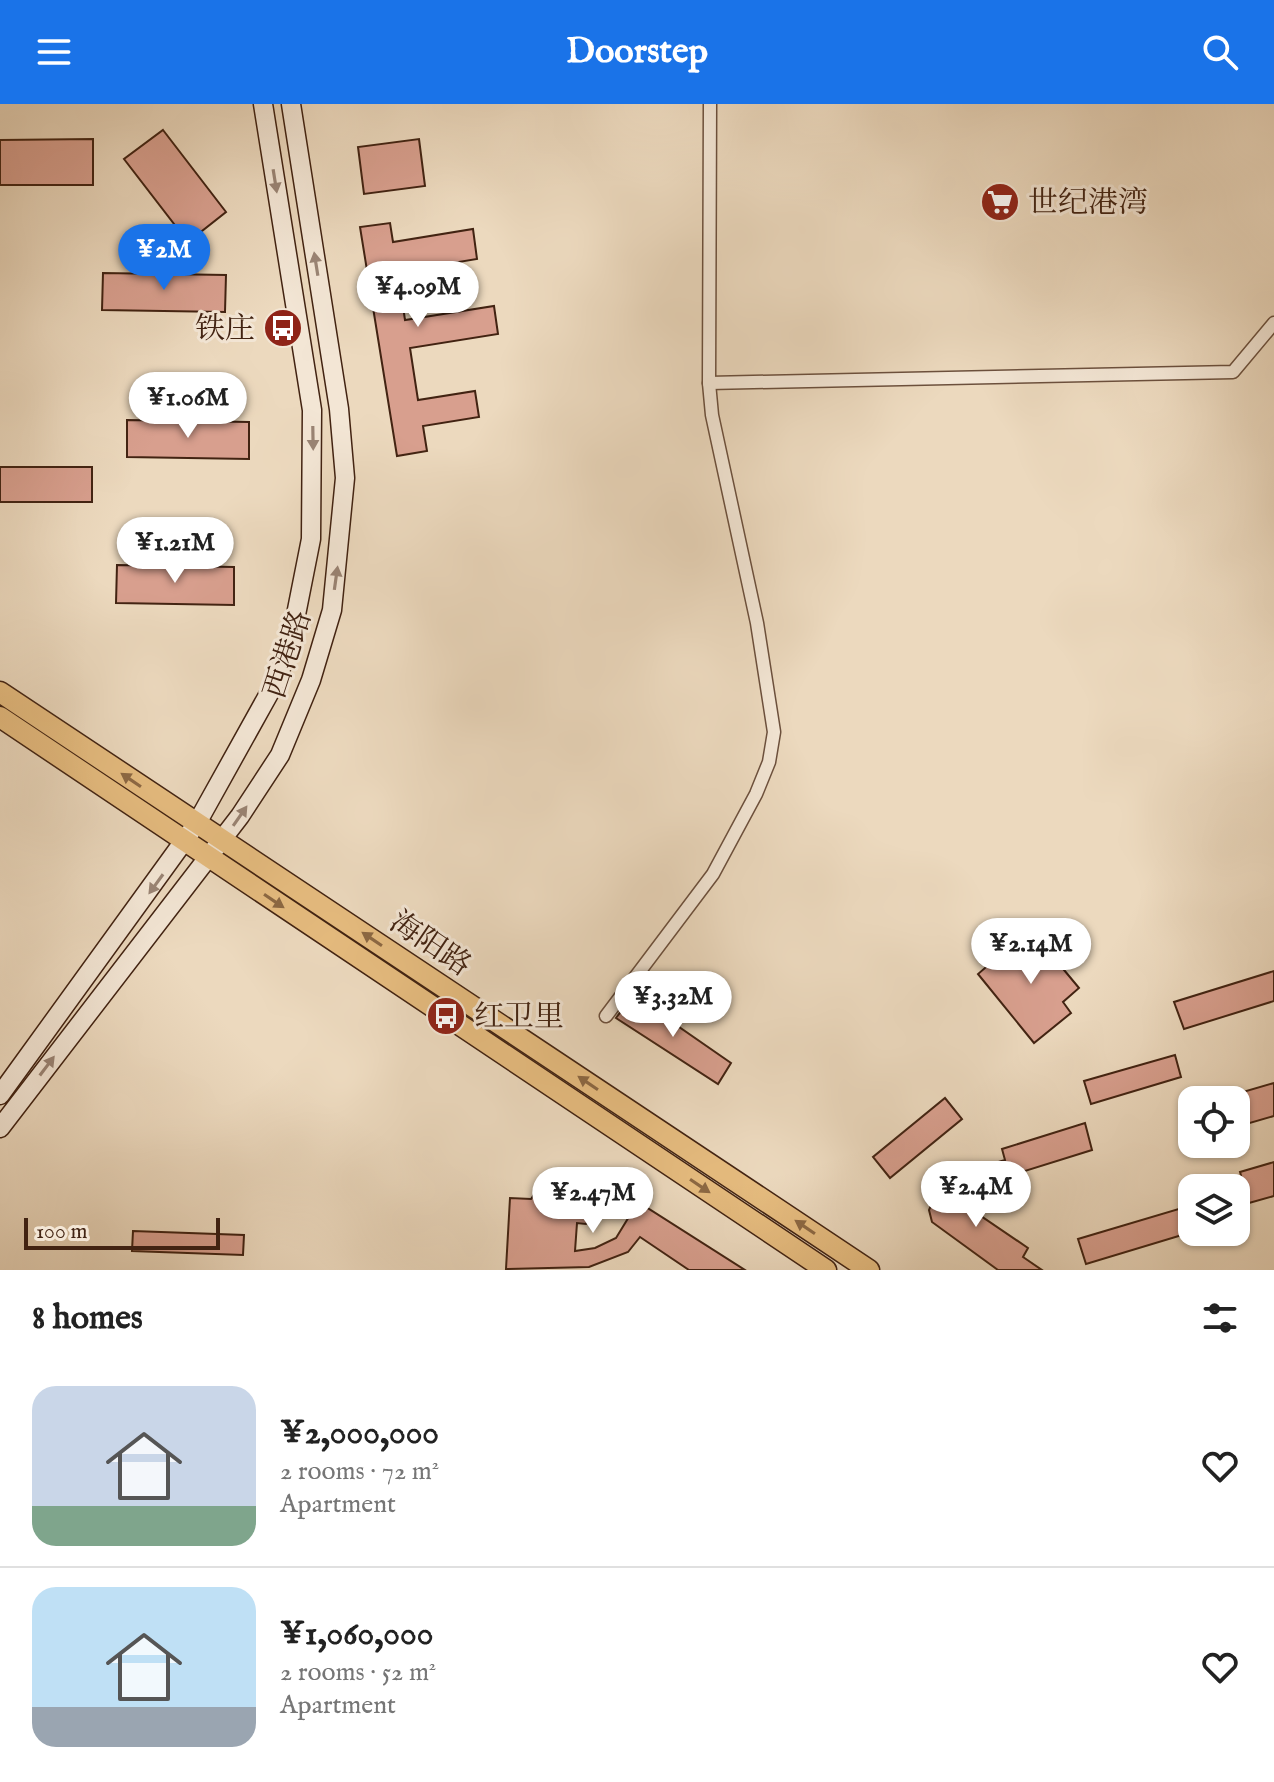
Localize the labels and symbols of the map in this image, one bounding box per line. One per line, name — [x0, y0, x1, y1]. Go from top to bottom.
one-way arrow — [270, 169, 282, 194]
supermarket icon: 世纪港湾 — [979, 181, 1021, 223]
place label: 世纪港湾 — [1028, 185, 1148, 223]
pin: ¥2M — [125, 224, 203, 292]
one-way arrow — [310, 251, 322, 276]
pin: ¥4.09M — [353, 261, 483, 329]
bus stop icon: 铁庄 — [262, 307, 304, 349]
place label: 铁庄 — [195, 311, 255, 349]
pin: ¥1.06M — [123, 372, 253, 440]
one-way arrow — [307, 426, 319, 451]
pin: ¥1.21M — [110, 517, 240, 585]
one-way arrow — [330, 565, 343, 590]
street label: 西港路 — [257, 606, 321, 703]
one-way arrow — [121, 773, 142, 788]
one-way arrow — [232, 806, 247, 827]
one-way arrow — [148, 874, 164, 894]
one-way arrow — [264, 893, 285, 908]
street label: 海阳路 — [382, 904, 478, 986]
pin: ¥2.14M — [966, 918, 1096, 986]
one-way arrow — [361, 932, 382, 947]
pin: ¥3.32M — [608, 971, 738, 1039]
bus stop icon: 红卫里 — [425, 995, 467, 1037]
place label: 红卫里 — [474, 999, 564, 1037]
one-way arrow — [38, 1056, 54, 1076]
one-way arrow — [577, 1076, 599, 1091]
pin: ¥2.4M — [920, 1161, 1032, 1229]
pin: ¥2.47M — [528, 1167, 658, 1235]
one-way arrow — [689, 1178, 710, 1193]
scale bar — [24, 1214, 220, 1250]
one-way arrow — [794, 1220, 815, 1235]

